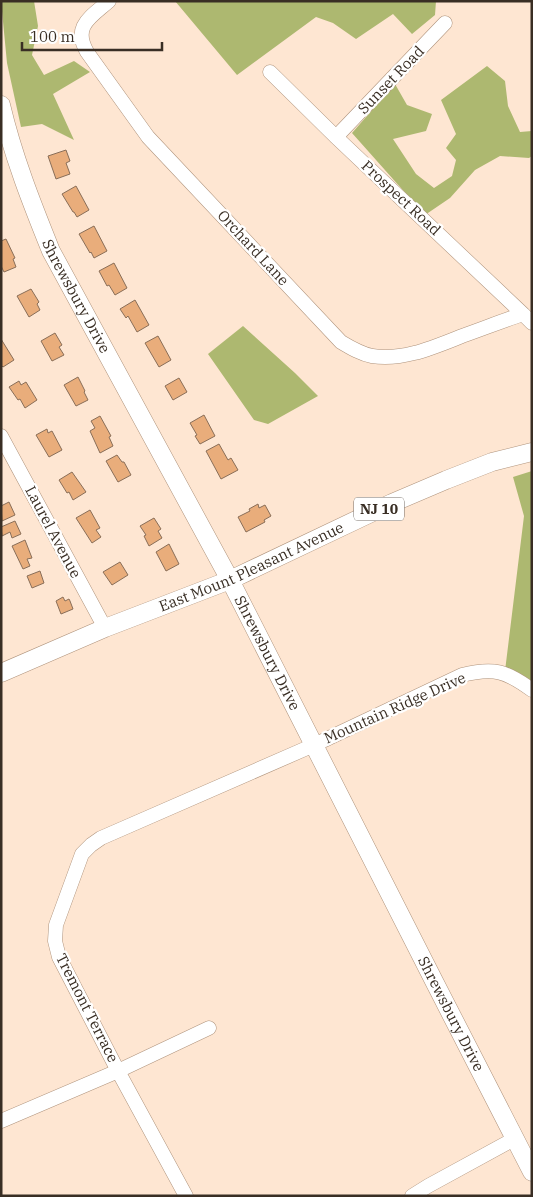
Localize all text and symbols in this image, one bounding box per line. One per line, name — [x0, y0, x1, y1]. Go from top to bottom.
scale bar — [22, 20, 162, 52]
text: 100 m — [30, 27, 75, 46]
street label: Sunset Road — [353, 42, 428, 118]
street label: Prospect Road — [358, 156, 445, 239]
street label: Orchard Lane — [213, 206, 293, 289]
street label: Shrewsbury Drive — [38, 236, 115, 356]
street label: Laurel Avenue — [21, 482, 86, 581]
road number: NJ 10 — [354, 498, 404, 520]
street label: East Mount Pleasant Avenue — [156, 517, 347, 615]
street label: Shrewsbury Drive — [230, 592, 305, 714]
street label: Mountain Ridge Drive — [321, 668, 469, 747]
street label: Tremont Terrace — [52, 950, 123, 1065]
street label: Shrewsbury Drive — [414, 953, 489, 1074]

